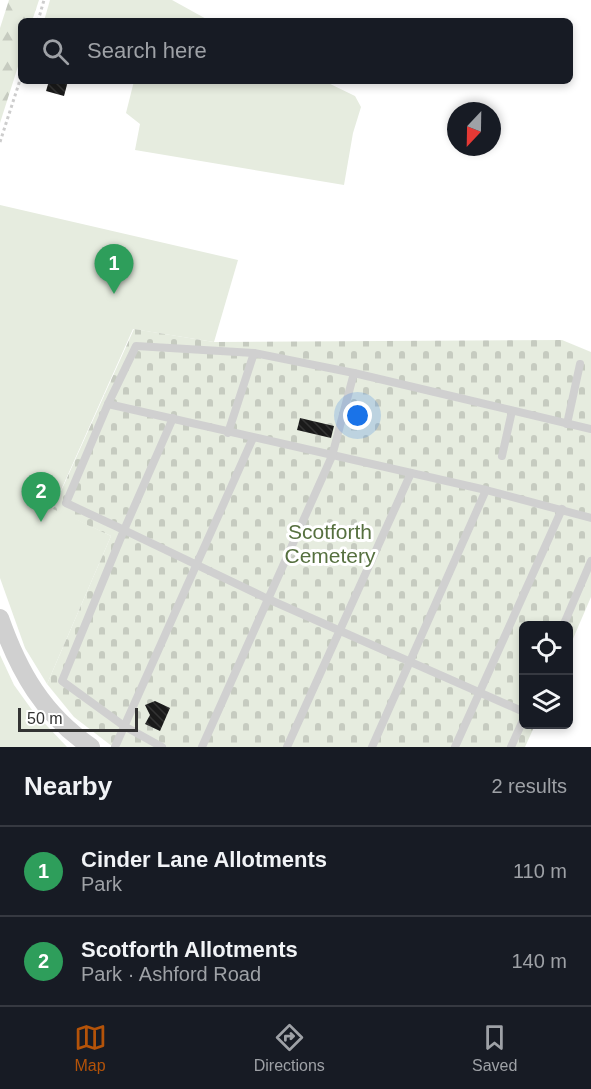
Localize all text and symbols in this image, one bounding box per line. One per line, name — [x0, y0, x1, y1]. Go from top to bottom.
search box — [18, 18, 573, 84]
icon: search — [39, 35, 72, 68]
text: Search here — [87, 38, 207, 63]
north arrow — [447, 102, 501, 156]
pin: 1 — [94, 244, 134, 294]
your location — [343, 401, 372, 430]
pin: 2 — [22, 472, 60, 522]
park label: Scotforth Cemetery — [284, 520, 376, 567]
map controls — [519, 621, 573, 729]
button: locate — [519, 621, 573, 675]
button: layers — [519, 675, 573, 729]
scale bar — [18, 705, 138, 732]
text: 50 m — [27, 710, 63, 727]
text: Nearby — [24, 771, 112, 801]
text: 2 results — [491, 775, 567, 797]
text: Cinder Lane Allotments — [81, 847, 327, 872]
text: 1 — [38, 860, 49, 882]
text: 110 m — [513, 860, 567, 882]
text: Park — [81, 873, 122, 895]
text: Scotforth Allotments — [81, 937, 298, 962]
text: 2 — [38, 950, 49, 972]
text: 140 m — [511, 950, 567, 972]
text: Park · Ashford Road — [81, 963, 261, 985]
tab: Map — [74, 1021, 107, 1075]
tab: Directions — [254, 1021, 325, 1075]
tab: Saved — [472, 1021, 517, 1075]

